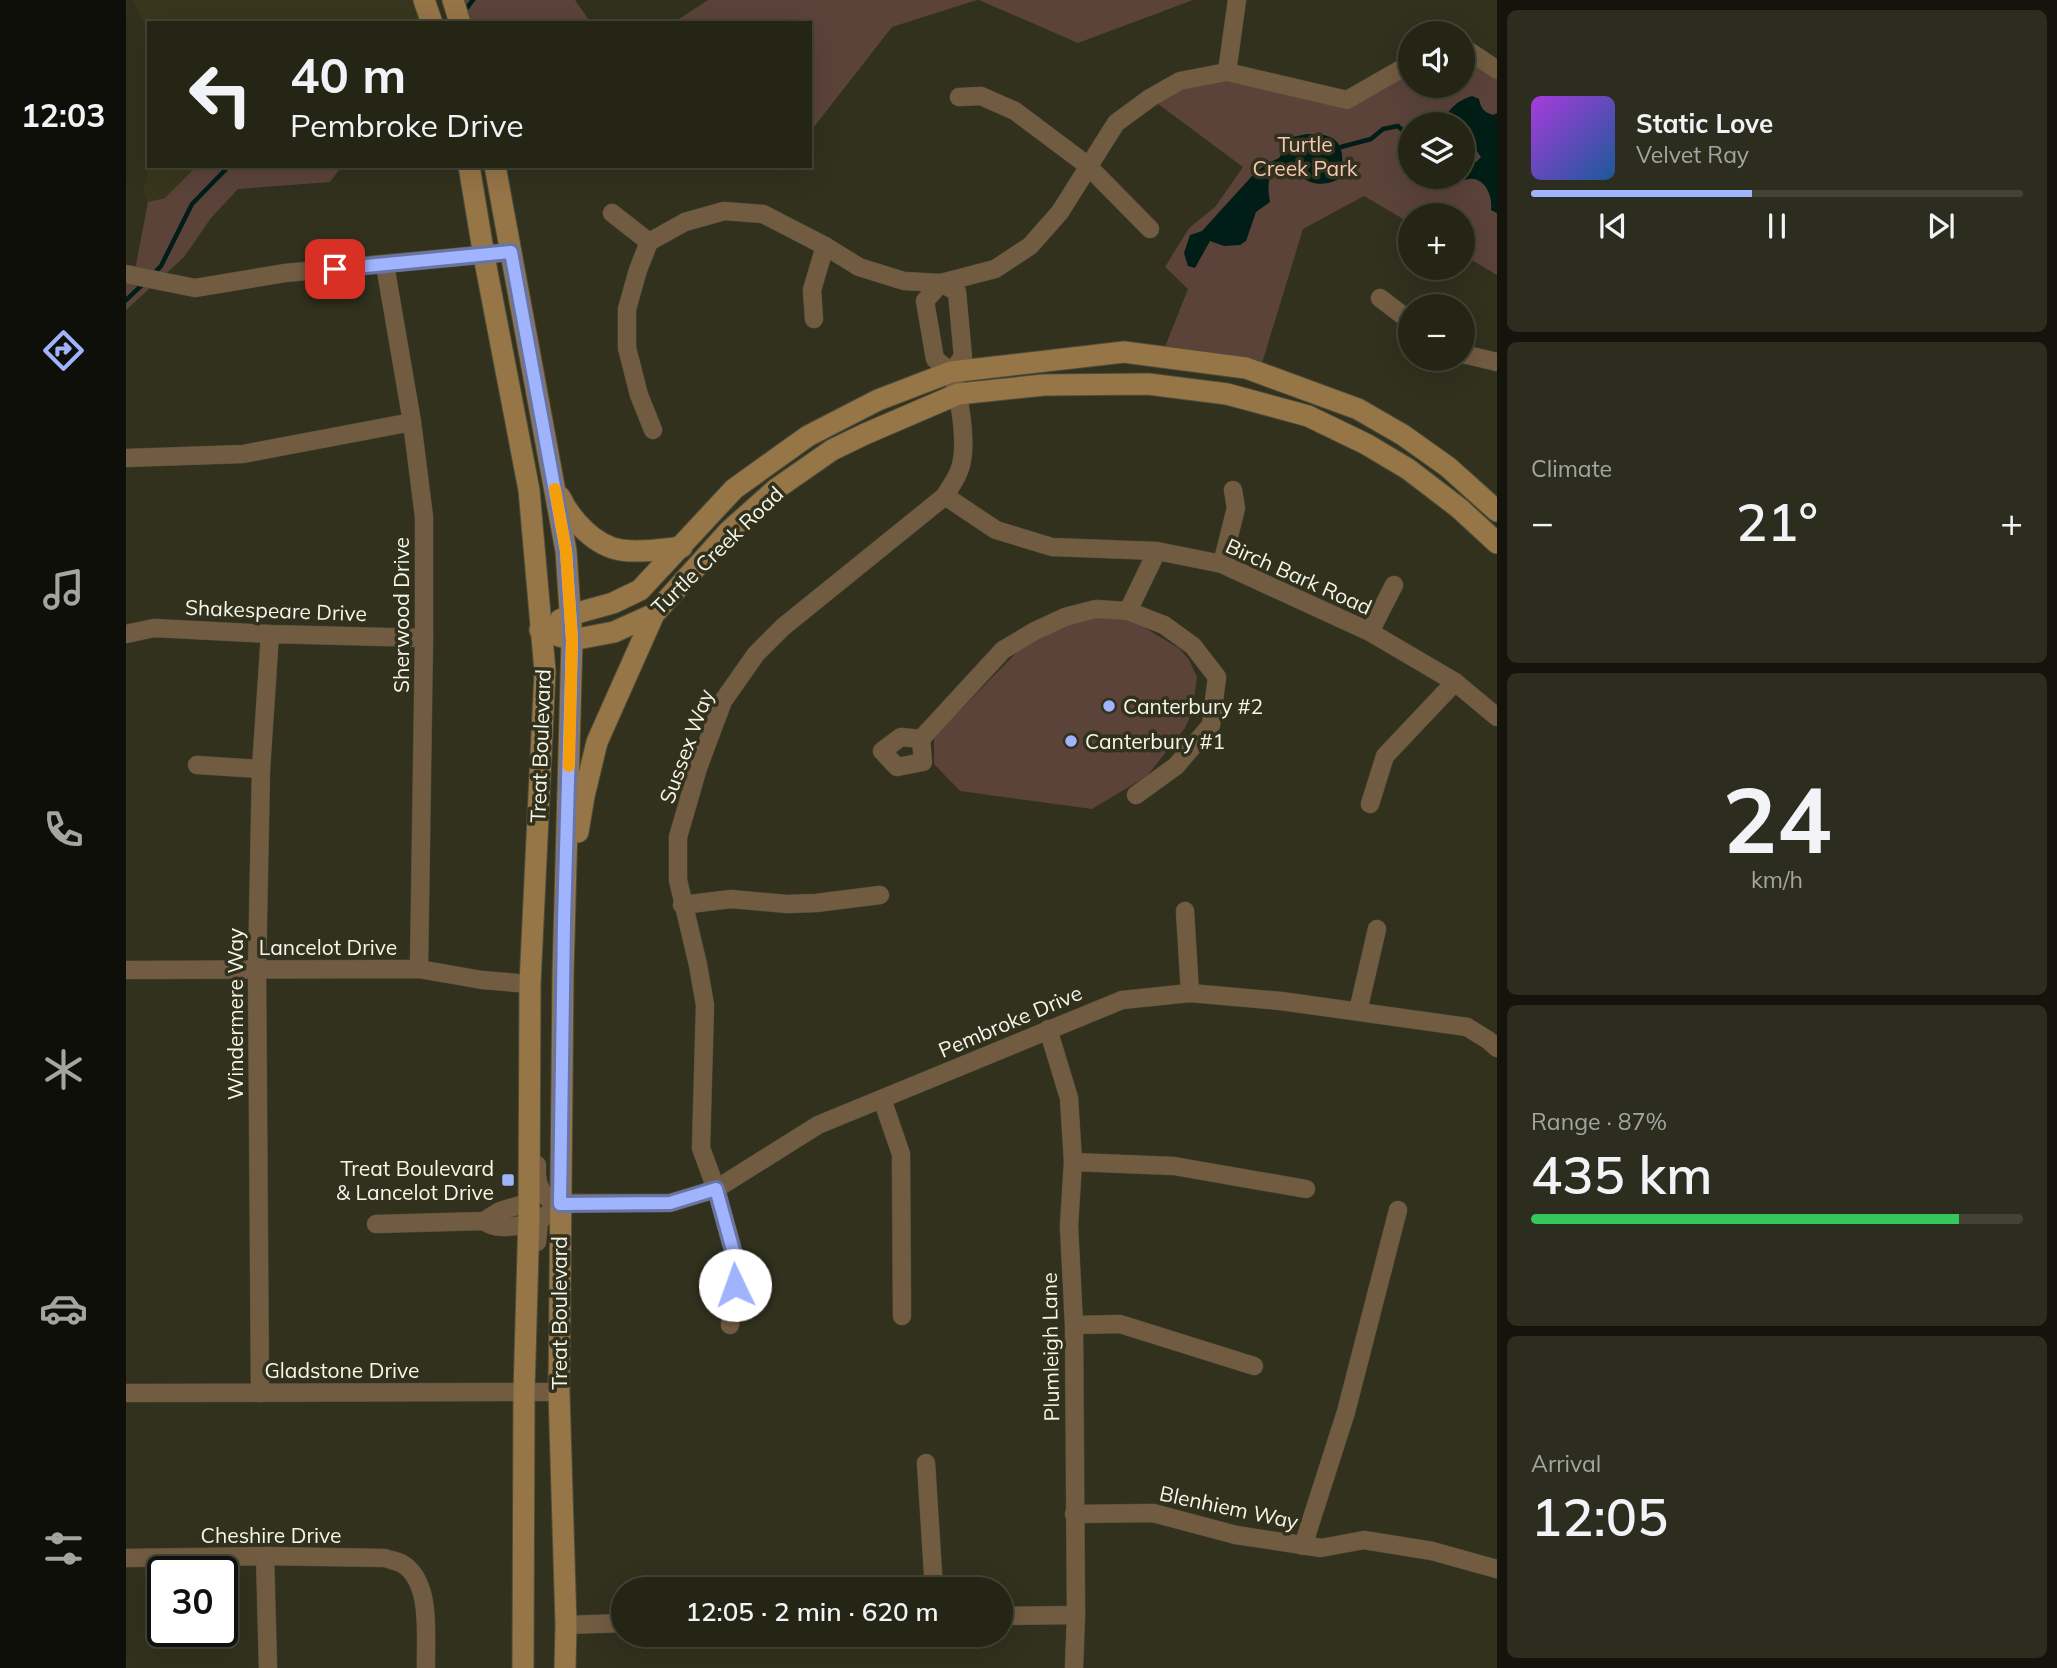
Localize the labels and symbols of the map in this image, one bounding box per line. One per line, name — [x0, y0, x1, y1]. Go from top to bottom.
park label: Turtle Creek Park — [1252, 131, 1358, 181]
pin — [305, 239, 365, 299]
street label: Turtle Creek Road — [646, 480, 788, 620]
street label: Birch Bark Road — [1222, 532, 1376, 620]
street label: Sherwood Drive — [388, 537, 414, 693]
street label: Shakespeare Drive — [185, 594, 367, 626]
street label: Treat Boulevard — [524, 669, 556, 823]
street label: Sussex Way — [653, 685, 719, 807]
place label: Canterbury #2 — [1123, 693, 1263, 719]
marker: Canterbury #2 — [1101, 698, 1117, 714]
place label: Canterbury #1 — [1085, 728, 1225, 754]
marker: Canterbury #1 — [1063, 733, 1079, 749]
street label: Windermere Way — [222, 928, 248, 1100]
street label: Lancelot Drive — [259, 934, 397, 960]
street label: Pembroke Drive — [934, 979, 1086, 1063]
place label: Treat Boulevard & Lancelot Drive — [336, 1155, 494, 1205]
marker: Treat Boulevard & Lancelot Drive — [500, 1172, 516, 1188]
street label: Treat Boulevard — [546, 1236, 572, 1390]
position arrow — [698, 1248, 772, 1322]
street label: Plumleigh Lane — [1036, 1272, 1064, 1422]
street label: Gladstone Drive — [264, 1357, 420, 1383]
street label: Blenhiem Way — [1157, 1480, 1301, 1534]
street label: Cheshire Drive — [201, 1522, 341, 1548]
speed limit sign: 30 — [147, 1556, 238, 1647]

